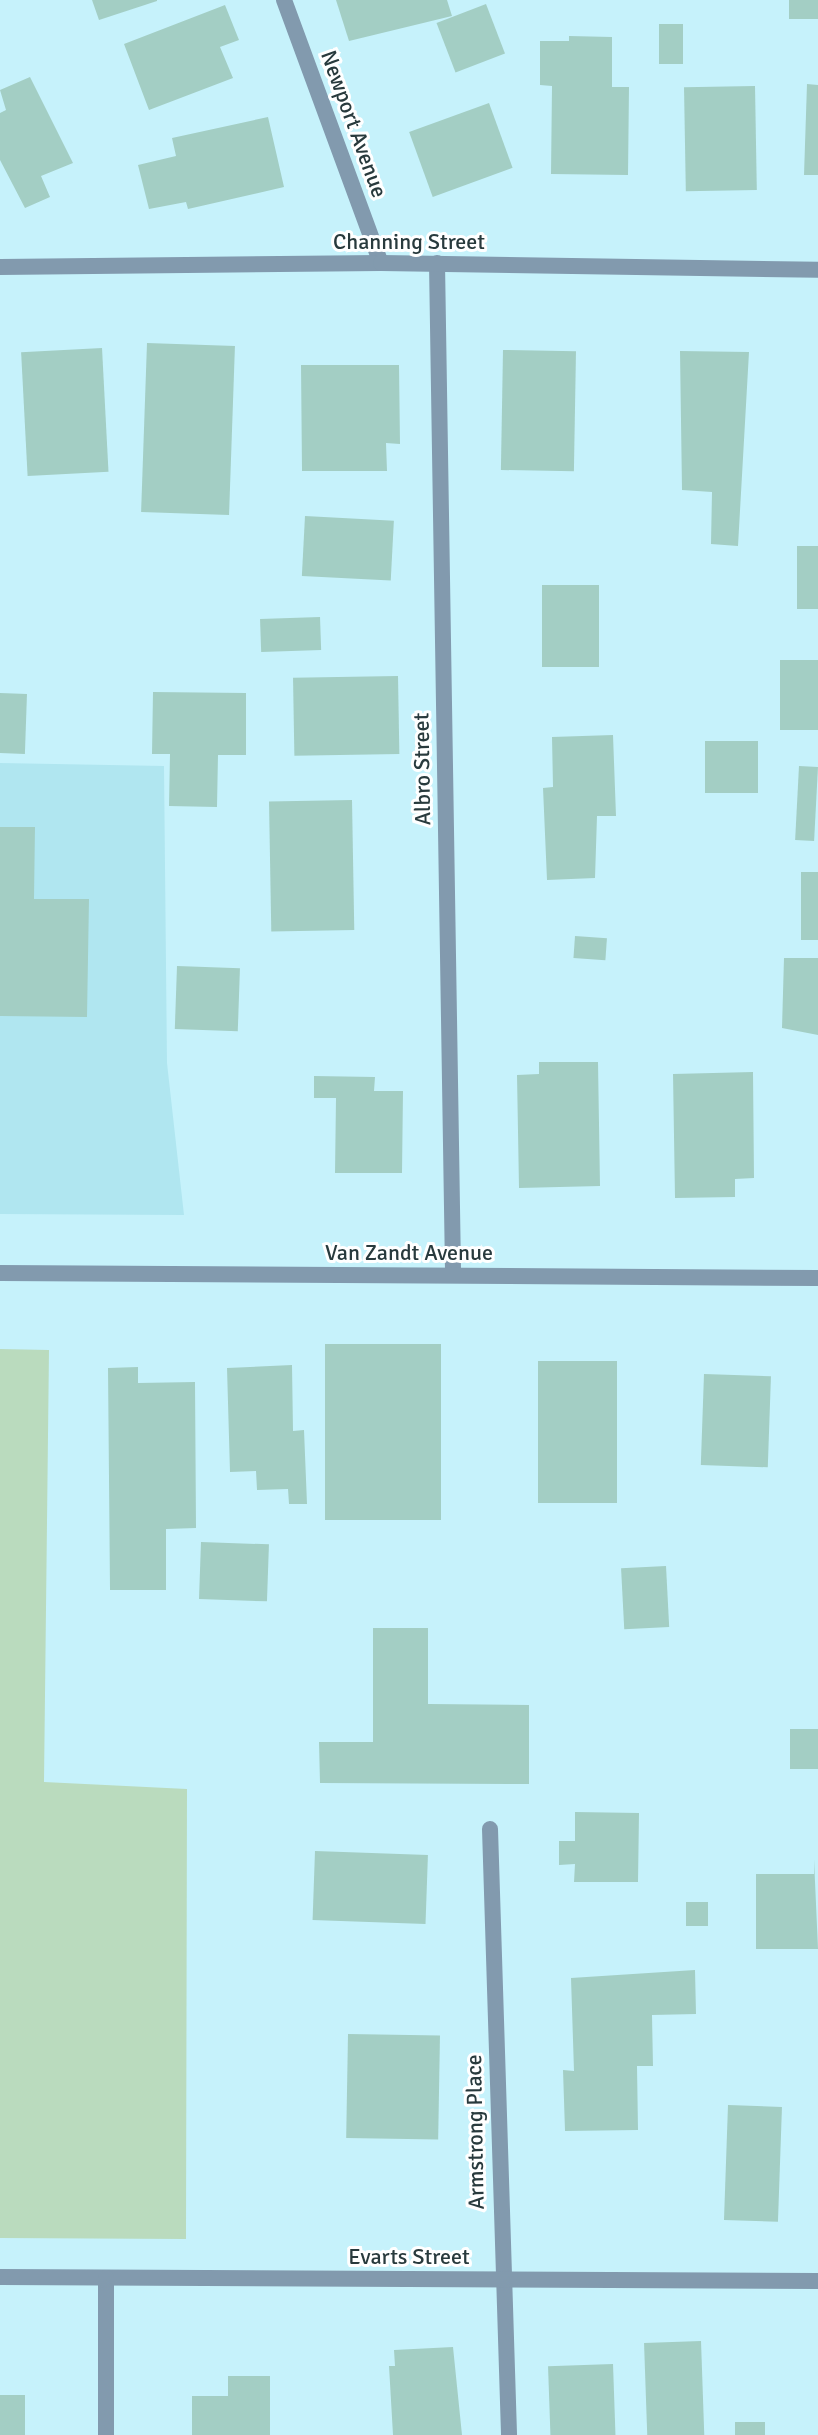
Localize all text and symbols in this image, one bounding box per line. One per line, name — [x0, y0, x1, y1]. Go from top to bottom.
street label: Newport Avenue — [315, 47, 393, 201]
street label: Channing Street — [333, 229, 485, 255]
street label: Albro Street — [408, 712, 436, 826]
street label: Van Zandt Avenue — [325, 1240, 493, 1266]
street label: Armstrong Place — [460, 2054, 490, 2210]
street label: Evarts Street — [348, 2244, 470, 2270]

